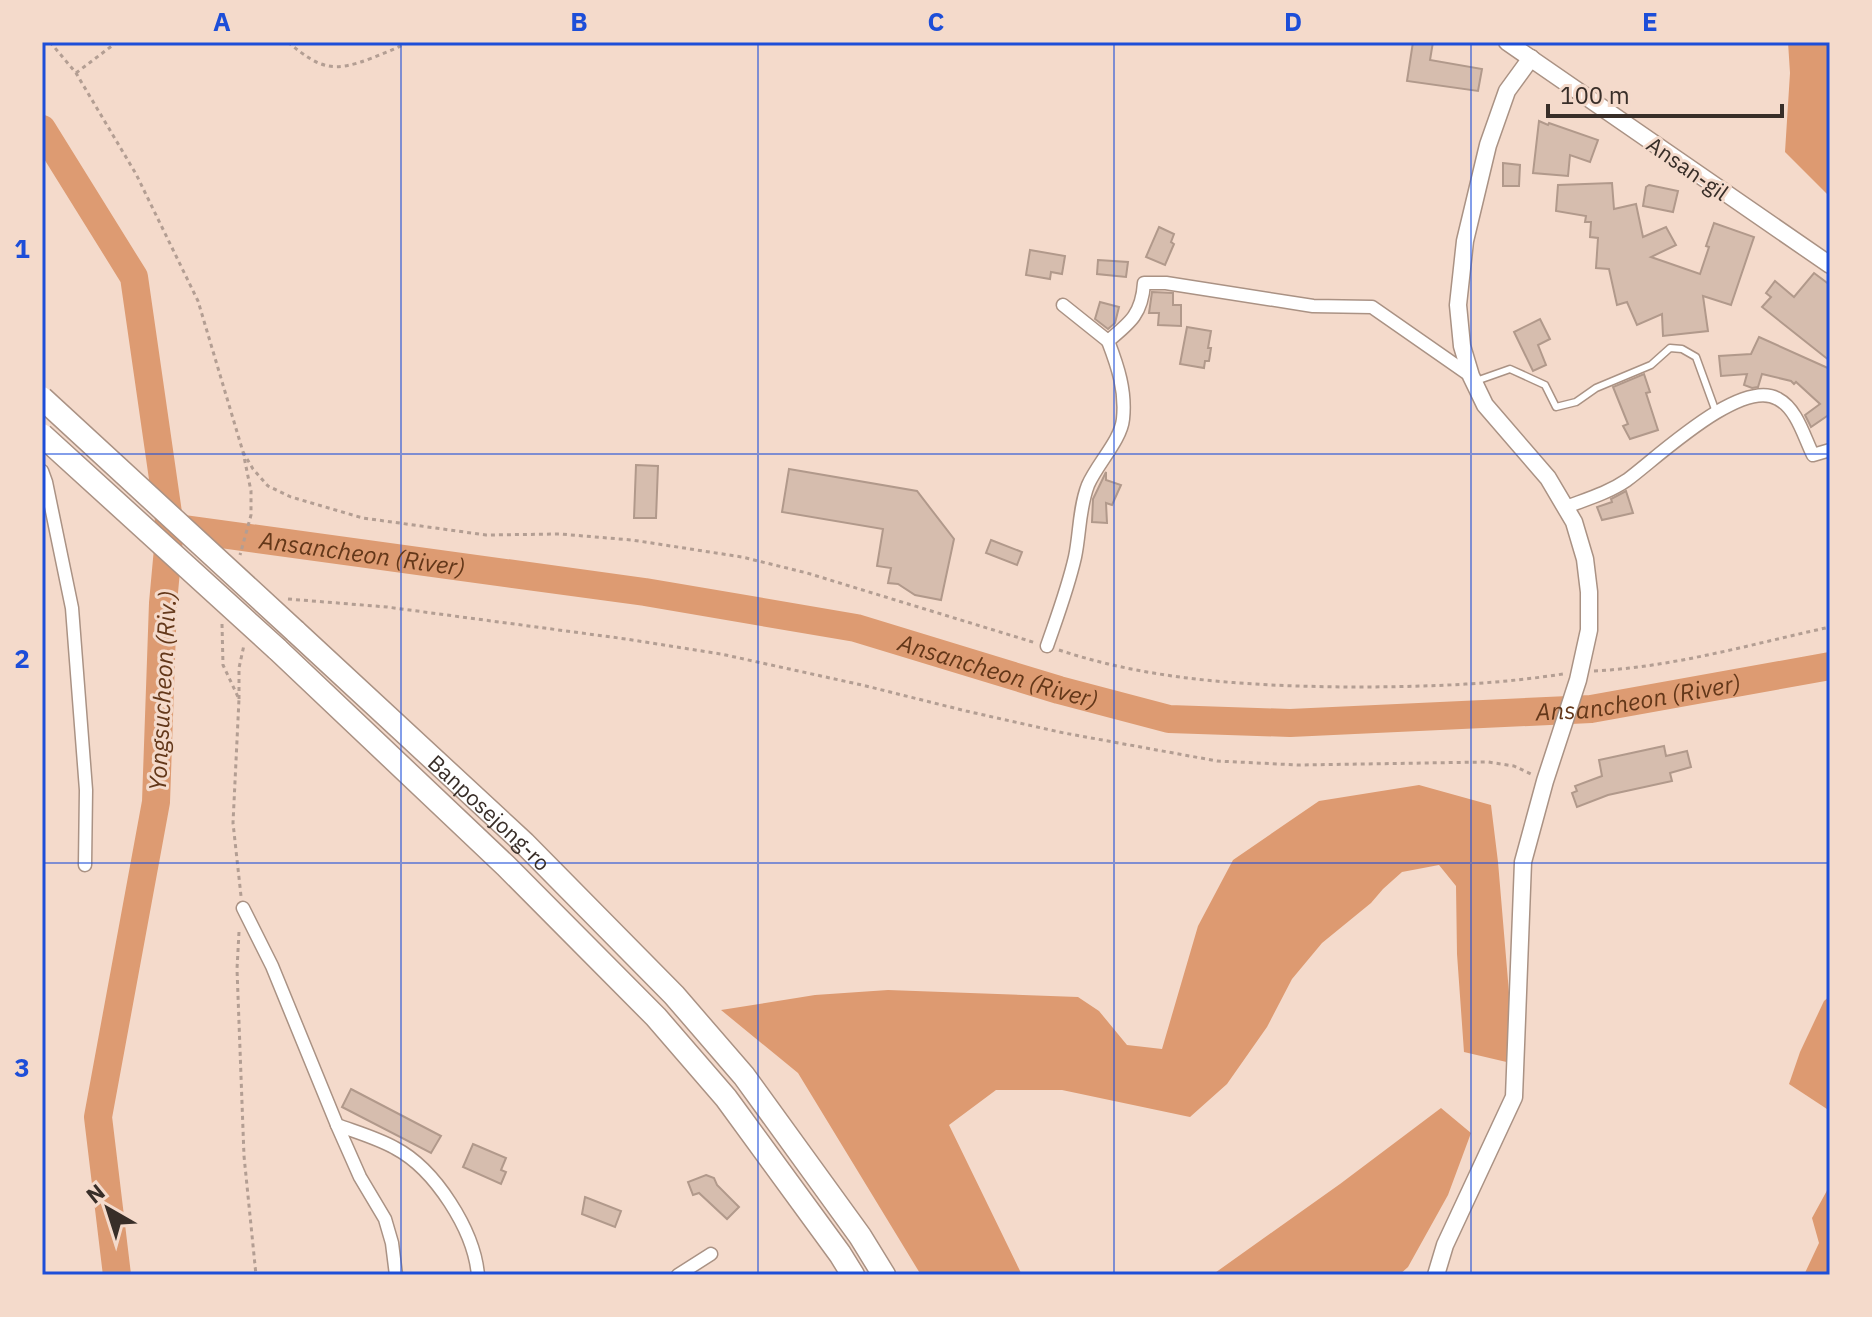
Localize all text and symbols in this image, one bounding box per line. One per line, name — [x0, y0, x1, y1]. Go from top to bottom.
text: A — [213, 4, 231, 38]
text: B — [570, 4, 588, 38]
text: C — [928, 4, 945, 38]
text: D — [1284, 4, 1302, 38]
text: E — [1642, 4, 1658, 38]
scale bar — [1548, 68, 1782, 118]
text: 100 m — [1560, 79, 1630, 111]
street label: Ansan-gil — [1641, 129, 1735, 207]
text: 1 — [14, 231, 30, 265]
water label: Ansancheon (River) — [257, 523, 467, 583]
water label: Yongsucheon (Riv.) — [141, 590, 183, 792]
water label: Ansancheon (River) — [893, 626, 1102, 716]
text: 2 — [14, 641, 30, 675]
water label: Ansancheon (River) — [1534, 666, 1743, 728]
street label: Banposejong-ro — [423, 748, 557, 876]
text: 3 — [14, 1050, 30, 1084]
north arrow — [68, 1169, 148, 1249]
text: N — [80, 1177, 110, 1209]

